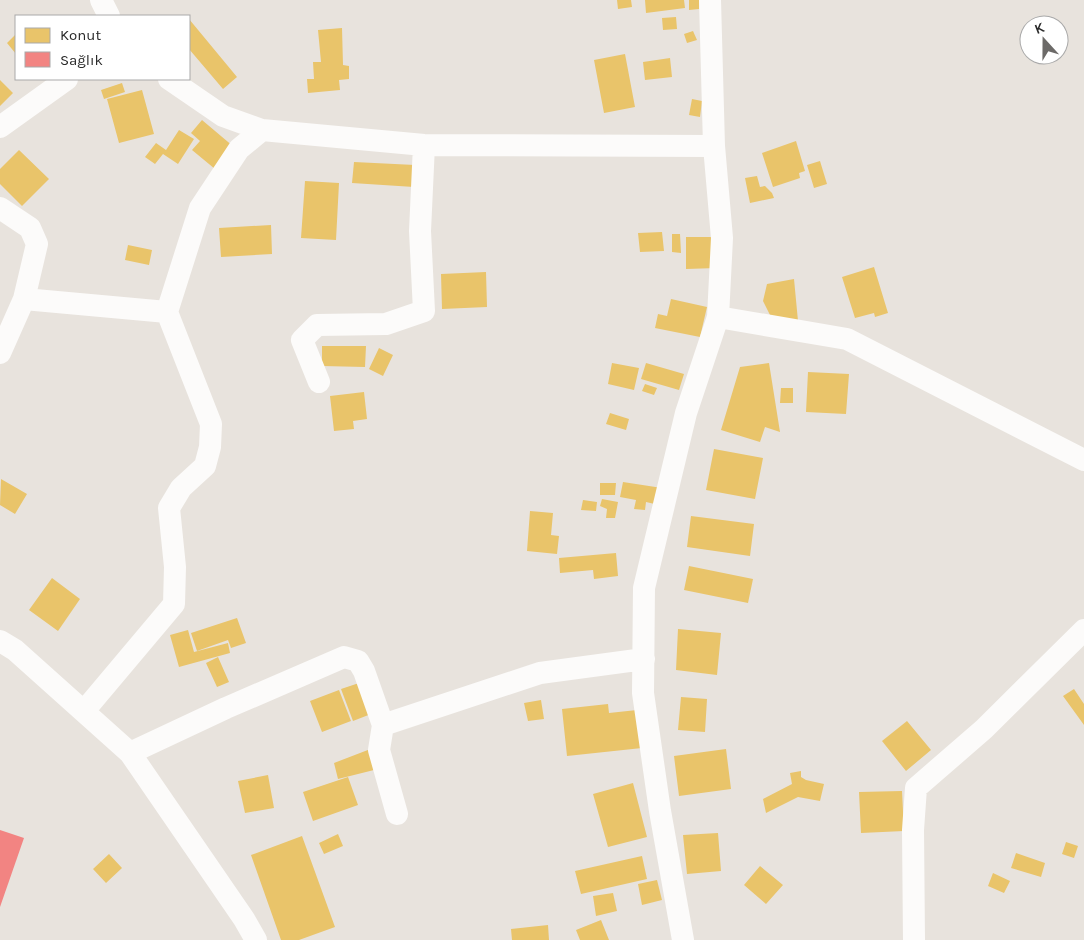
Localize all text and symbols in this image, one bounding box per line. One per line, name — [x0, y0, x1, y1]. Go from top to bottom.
legend — [15, 15, 190, 80]
north arrow — [1019, 15, 1069, 65]
text: K — [1032, 18, 1048, 38]
text: Konut — [60, 26, 101, 44]
text: Sağlık — [60, 51, 103, 69]

